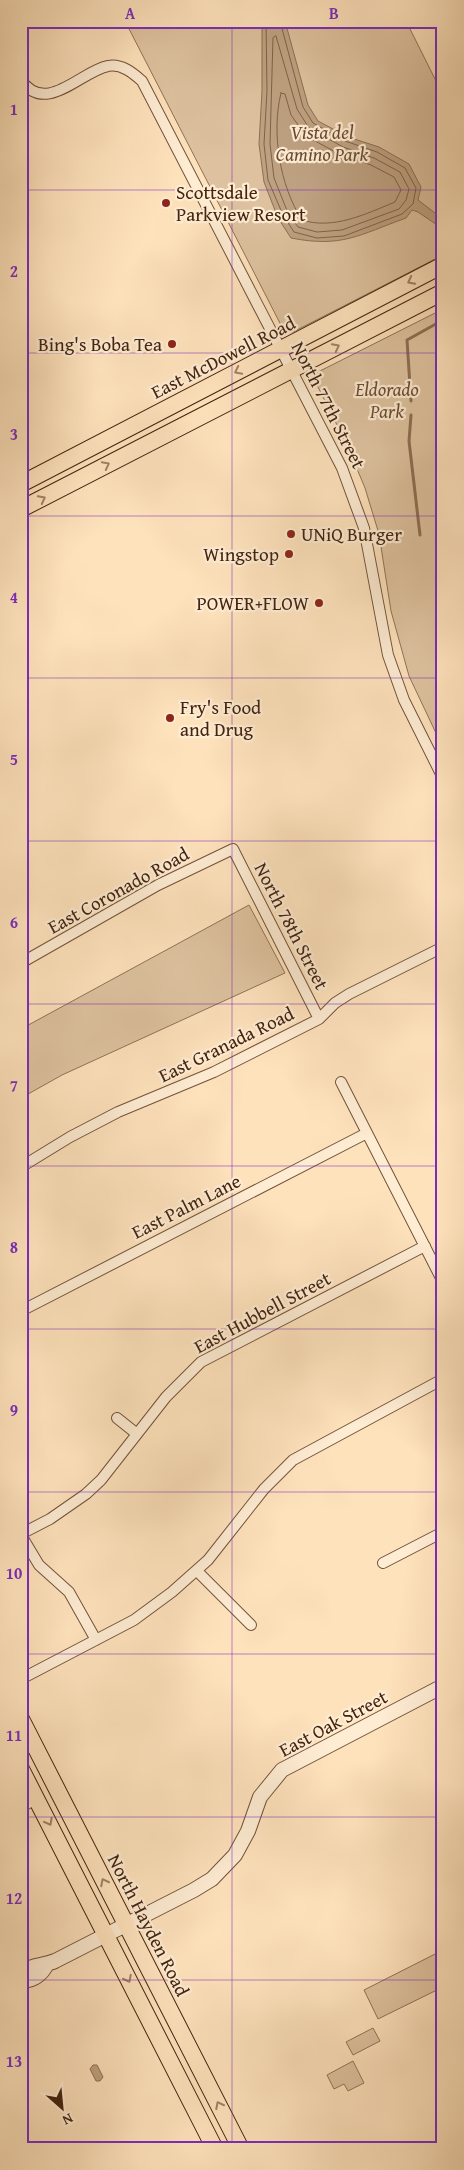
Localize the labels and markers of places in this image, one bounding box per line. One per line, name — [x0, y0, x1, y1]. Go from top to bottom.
place label: Scottsdale Parkview Resort — [176, 178, 306, 228]
marker: Scottsdale Parkview Resort — [160, 197, 172, 209]
place label: Bing's Boba Tea — [38, 330, 162, 358]
marker: Bing's Boba Tea — [166, 338, 178, 350]
place label: UNiQ Burger — [301, 520, 402, 548]
marker: UNiQ Burger — [285, 528, 297, 540]
place label: Wingstop — [203, 540, 279, 568]
marker: Wingstop — [283, 548, 295, 560]
place label: POWER+FLOW — [196, 589, 309, 617]
marker: POWER+FLOW — [313, 597, 325, 609]
place label: Fry's Food and Drug — [180, 693, 262, 743]
marker: Fry's Food and Drug — [164, 712, 176, 724]

